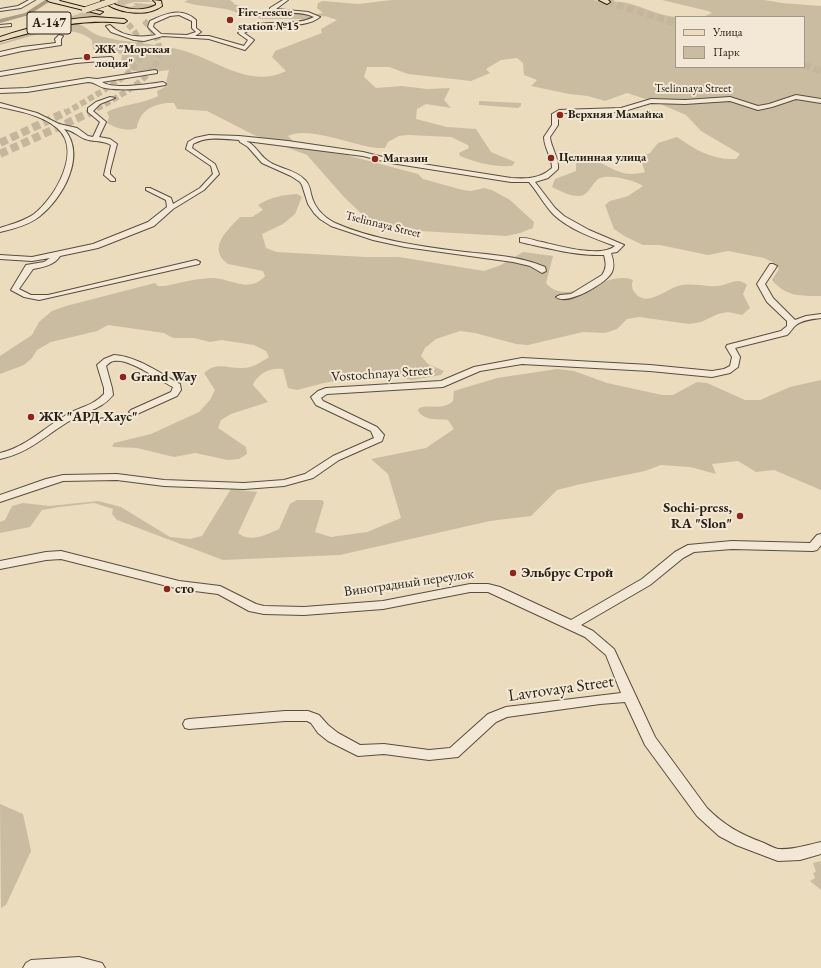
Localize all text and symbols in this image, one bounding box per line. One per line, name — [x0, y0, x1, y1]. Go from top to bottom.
place label: Fire-rescue station №15 — [238, 6, 299, 34]
road number: А-147 — [27, 12, 71, 34]
marker: Fire-rescue station №15 — [225, 15, 235, 25]
legend — [675, 16, 805, 68]
text: Улица — [713, 24, 743, 40]
place label: ЖК "Морская лоция" — [95, 43, 170, 71]
text: Парк — [713, 44, 740, 60]
marker: ЖК "Морская лоция" — [82, 52, 92, 62]
street label: Tselinnaya Street — [654, 82, 732, 96]
place label: Верхняя Мамайка — [568, 108, 664, 122]
marker: Верхняя Мамайка — [555, 110, 565, 120]
place label: Целинная улица — [559, 151, 646, 165]
place label: Магазин — [383, 152, 428, 166]
marker: Целинная улица — [546, 153, 556, 163]
marker: Магазин — [370, 154, 380, 164]
street label: Tselinnaya Street — [344, 209, 422, 241]
street label: Vostochnaya Street — [331, 362, 433, 386]
place label: Grand Way — [131, 369, 197, 385]
marker: Grand Way — [118, 372, 128, 382]
place label: ЖК "АРД-Хаус" — [39, 409, 138, 425]
marker: ЖК "АРД-Хаус" — [26, 412, 36, 422]
place label: Sochi-press, RA "Slon" — [663, 500, 732, 532]
marker: Sochi-press, RA "Slon" — [735, 511, 745, 521]
place label: Эльбрус Строй — [521, 565, 613, 581]
street label: Виноградный переулок — [343, 566, 475, 600]
marker: Эльбрус Строй — [508, 568, 518, 578]
place label: сто — [175, 581, 194, 597]
marker: сто — [162, 584, 172, 594]
street label: Lavrovaya Street — [507, 672, 615, 706]

